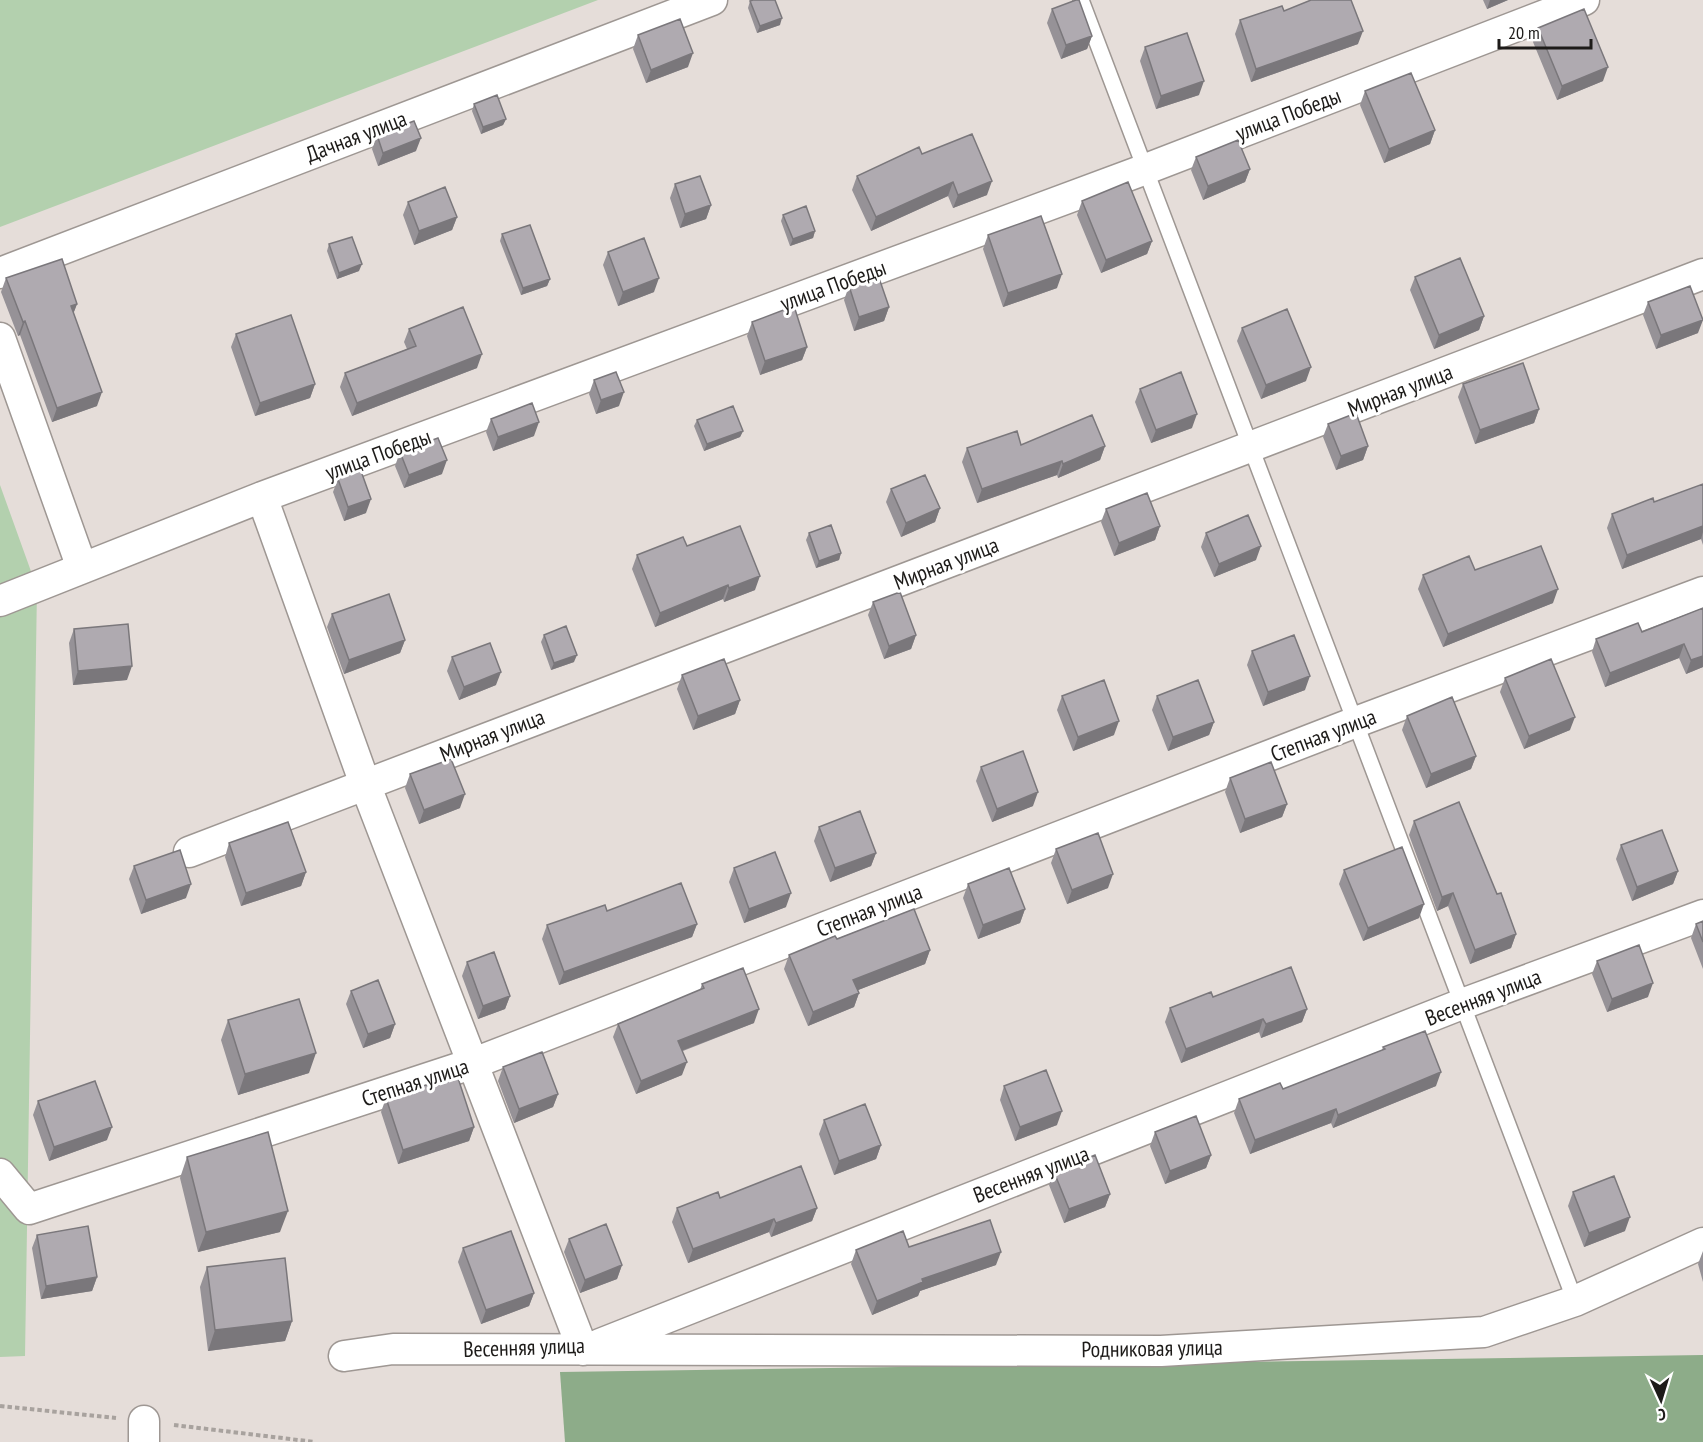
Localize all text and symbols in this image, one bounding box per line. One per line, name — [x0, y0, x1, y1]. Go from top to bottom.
scale bar — [1499, 12, 1590, 50]
text: 20 m — [1508, 21, 1540, 44]
street label: улица Победы — [1231, 81, 1345, 147]
street label: Дачная улица — [302, 104, 410, 168]
street label: улица Победы — [776, 253, 890, 317]
street label: Мирная улица — [1344, 357, 1456, 423]
street label: улица Победы — [321, 422, 435, 486]
street label: Мирная улица — [890, 530, 1002, 596]
street label: Мирная улица — [436, 702, 548, 768]
street label: Степная улица — [1266, 702, 1380, 768]
street label: Степная улица — [812, 877, 926, 943]
street label: Весенняя улица — [1421, 962, 1545, 1032]
street label: Степная улица — [358, 1052, 472, 1112]
street label: Весенняя улица — [969, 1139, 1093, 1209]
street label: Весенняя улица — [463, 1331, 585, 1363]
street label: Родниковая улица — [1081, 1333, 1223, 1363]
north arrow — [1631, 1370, 1691, 1430]
text: С — [1657, 1405, 1666, 1425]

